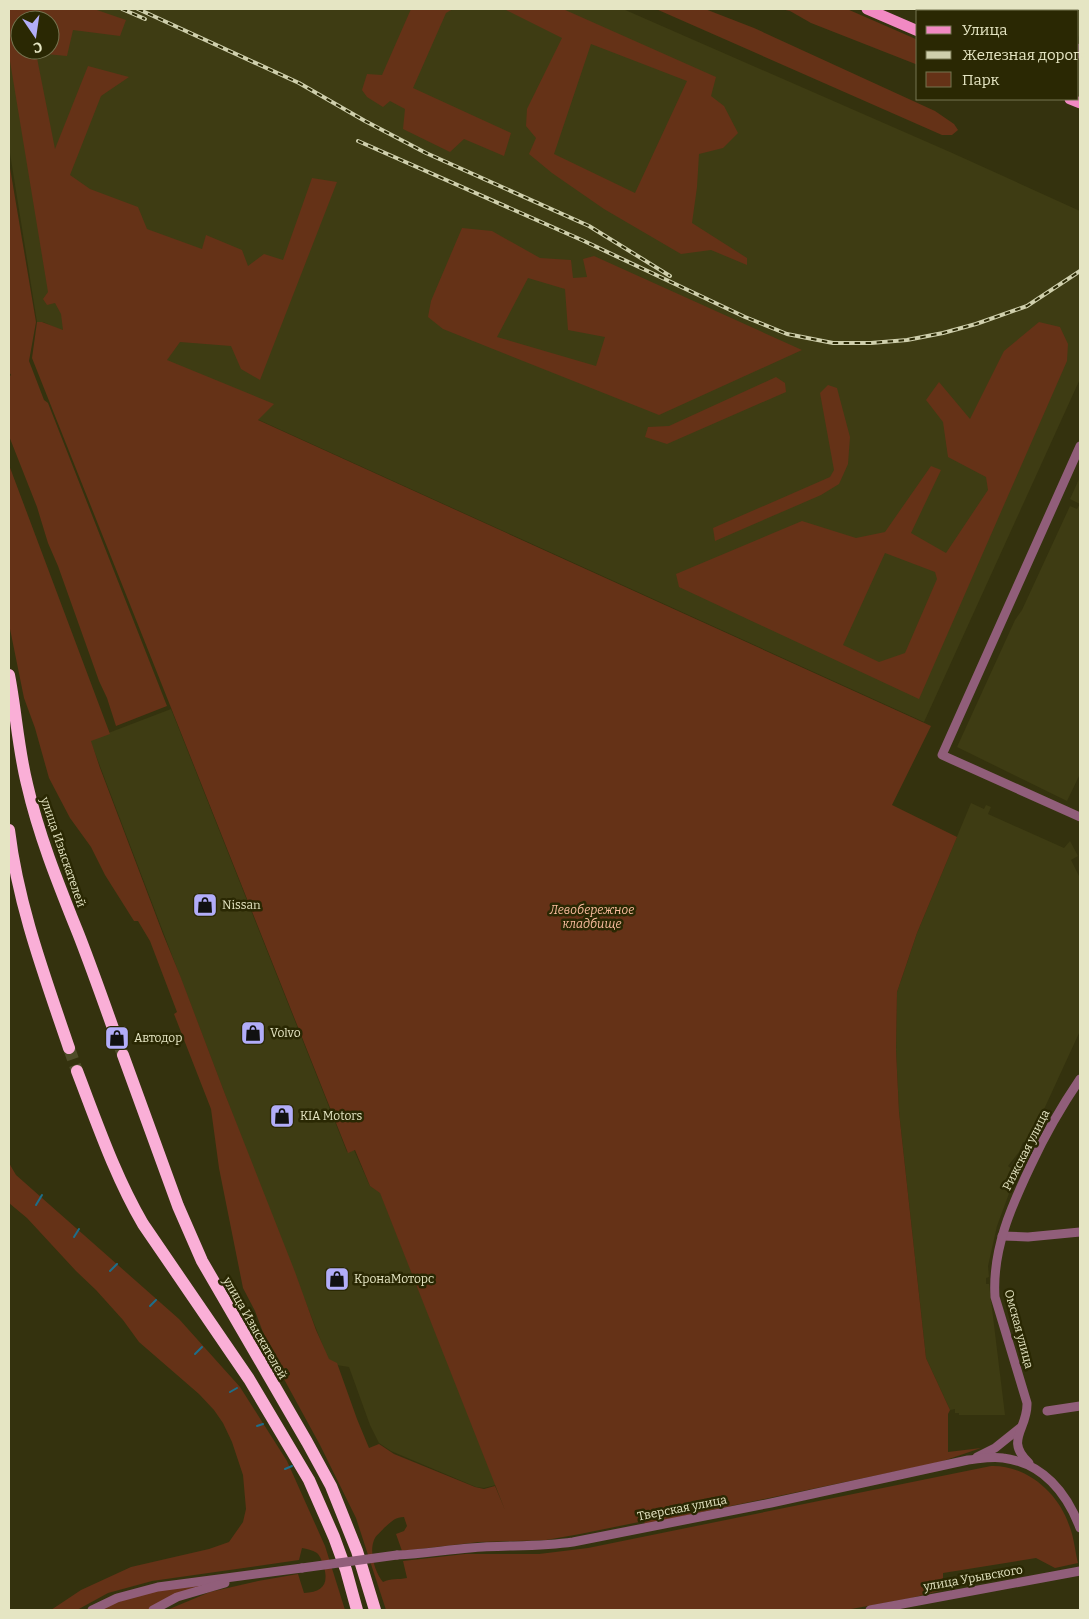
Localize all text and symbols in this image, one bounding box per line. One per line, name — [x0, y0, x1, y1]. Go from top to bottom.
north arrow — [10, 10, 60, 60]
legend — [916, 10, 1079, 100]
text: Улица — [962, 21, 1008, 39]
text: С — [31, 38, 44, 56]
text: Железная дорога — [962, 46, 1088, 64]
text: Парк — [962, 71, 1000, 89]
street label: улица Изыскателей — [37, 794, 88, 909]
shop icon: Nissan — [192, 892, 218, 918]
place label: Nissan — [222, 898, 261, 912]
park label: Левобережное кладбище — [549, 903, 634, 931]
shop icon: Volvo — [240, 1020, 266, 1046]
shop icon: Автодор — [104, 1025, 130, 1051]
place label: Volvo — [270, 1026, 301, 1040]
place label: Автодор — [134, 1031, 182, 1045]
shop icon: KIA Motors — [269, 1103, 295, 1129]
street label: Рижская улица — [1000, 1107, 1052, 1193]
place label: KIA Motors — [300, 1109, 362, 1123]
shop icon: КронаМоторс — [324, 1266, 350, 1292]
place label: КронаМоторс — [354, 1272, 434, 1286]
street label: улица Изыскателей — [220, 1274, 290, 1382]
street label: Омская улица — [1002, 1288, 1036, 1371]
street label: Тверская улица — [636, 1492, 728, 1524]
street label: улица Урывского — [921, 1562, 1024, 1594]

